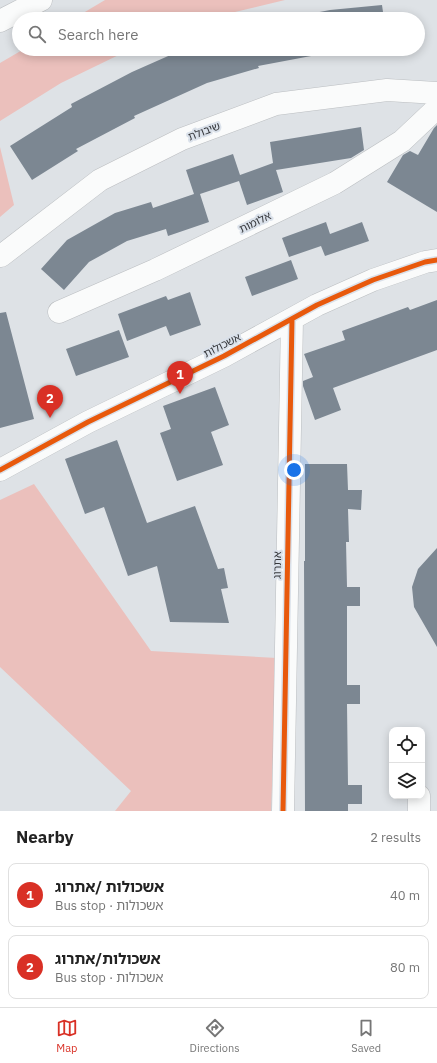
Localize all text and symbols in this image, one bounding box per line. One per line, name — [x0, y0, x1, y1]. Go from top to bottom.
search box — [12, 12, 425, 56]
icon: search — [26, 23, 48, 45]
text: Search here — [58, 25, 138, 44]
street label: שיבולת — [186, 118, 222, 144]
street label: אלומות — [237, 208, 273, 236]
street label: אשכולות — [201, 330, 243, 360]
pin: 1 — [167, 361, 193, 394]
pin: 2 — [37, 385, 63, 418]
your location — [284, 460, 304, 480]
street label: אתרוג — [270, 551, 284, 579]
map controls — [389, 727, 425, 799]
button: locate — [389, 727, 425, 763]
button: layers — [389, 763, 425, 799]
text: Nearby — [16, 826, 74, 848]
text: 2 results — [370, 829, 421, 846]
text: אשכולות /אתרוג — [55, 877, 164, 896]
text: 1 — [26, 887, 34, 904]
text: 40 m — [390, 887, 420, 904]
text: Bus stop · אשכולות — [55, 897, 164, 914]
text: אשכולות/אתרוג — [55, 949, 161, 968]
text: 2 — [26, 959, 34, 976]
text: 80 m — [390, 959, 420, 976]
text: Bus stop · אשכולות — [55, 969, 164, 986]
tab: Map — [56, 1017, 78, 1055]
tab: Directions — [190, 1017, 240, 1055]
tab: Saved — [351, 1017, 381, 1055]

